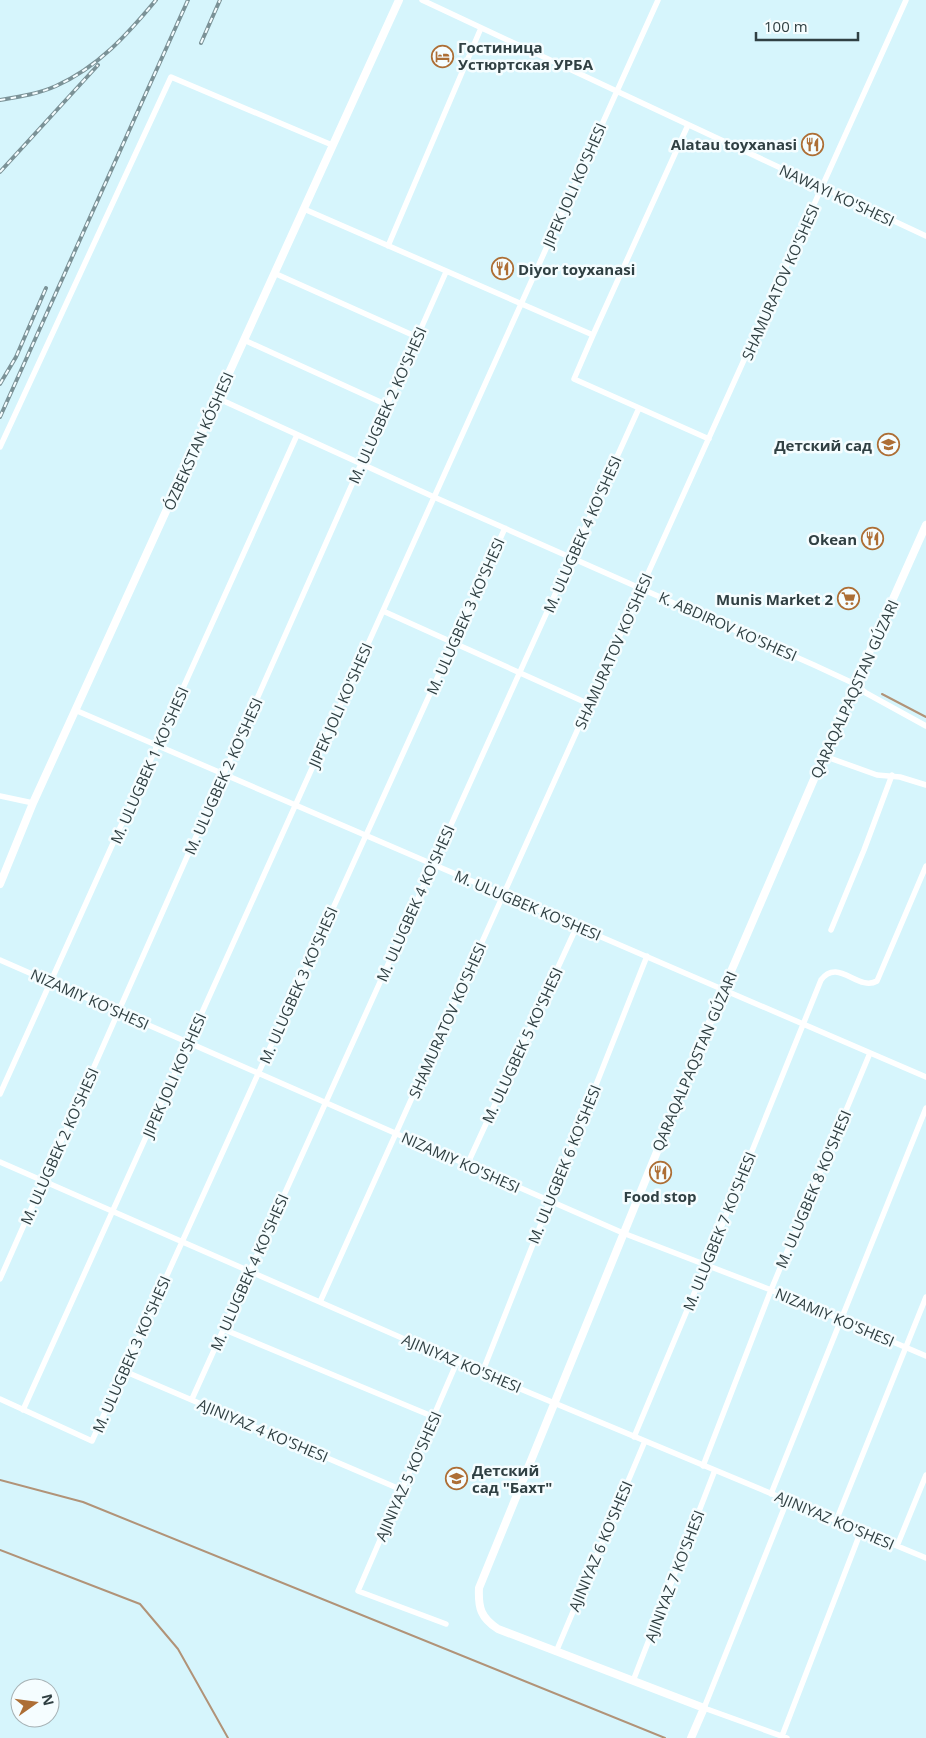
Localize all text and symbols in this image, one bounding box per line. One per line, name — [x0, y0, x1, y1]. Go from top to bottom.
scale bar — [756, 10, 858, 42]
text: 100 m — [764, 16, 808, 36]
place label: Гостиница Устюртская УРБА — [458, 37, 594, 74]
hotel icon: Гостиница Устюртская УРБА — [430, 44, 454, 68]
street label: JIPEK JOLI KO'SHESI — [537, 120, 610, 252]
restaurant icon: Alatau toyxanasi — [801, 132, 825, 156]
place label: Alatau toyxanasi — [671, 134, 797, 154]
street label: NAWAYI KO'SHESI — [776, 160, 898, 230]
street label: SHAMURATOV KO'SHESI — [737, 201, 823, 363]
restaurant icon: Diyor toyxanasi — [490, 257, 514, 281]
place label: Diyor toyxanasi — [518, 259, 635, 279]
street label: M. ULUGBEK 2 KO'SHESI — [343, 323, 431, 487]
street label: ÓZBEKSTAN KÓSHESI — [158, 369, 238, 513]
school or university icon: Детский сад — [876, 433, 900, 457]
place label: Детский сад — [774, 435, 872, 455]
street label: M. ULUGBEK 4 KO'SHESI — [538, 452, 626, 616]
restaurant icon: Okean — [861, 527, 885, 551]
place label: Okean — [808, 529, 857, 549]
street label: M. ULUGBEK 3 KO'SHESI — [421, 534, 509, 698]
street label: SHAMURATOV KO'SHESI — [570, 570, 656, 732]
street label: K. ABDIROV KO'SHESI — [656, 587, 800, 665]
supermarket icon: Munis Market 2 — [837, 587, 861, 611]
place label: Munis Market 2 — [716, 589, 833, 609]
street label: QARAQALPAQSTAN GÚZARI — [805, 597, 903, 781]
street label: JIPEK JOLI KO'SHESI — [303, 640, 376, 772]
street label: M. ULUGBEK 1 KO'SHESI — [105, 683, 193, 847]
street label: M. ULUGBEK 2 KO'SHESI — [179, 694, 267, 858]
street label: M. ULUGBEK 4 KO'SHESI — [371, 821, 459, 985]
street label: M. ULUGBEK KO'SHESI — [452, 865, 604, 945]
street label: M. ULUGBEK 3 KO'SHESI — [254, 903, 342, 1067]
street label: SHAMURATOV KO'SHESI — [404, 939, 490, 1101]
street label: NIZAMIY KO'SHESI — [28, 964, 152, 1034]
street label: M. ULUGBEK 5 KO'SHESI — [477, 964, 567, 1126]
street label: QARAQALPAQSTAN GÚZARI — [647, 968, 741, 1154]
street label: JIPEK JOLI KO'SHESI — [137, 1010, 210, 1142]
street label: M. ULUGBEK 2 KO'SHESI — [15, 1064, 103, 1228]
street label: M. ULUGBEK 6 KO'SHESI — [523, 1082, 605, 1246]
street label: M. ULUGBEK 8 KO'SHESI — [771, 1107, 855, 1271]
street label: NIZAMIY KO'SHESI — [399, 1127, 523, 1197]
street label: M. ULUGBEK 7 KO'SHESI — [678, 1149, 760, 1313]
restaurant icon: Food stop — [648, 1161, 672, 1185]
place label: Food stop — [624, 1186, 696, 1206]
street label: M. ULUGBEK 4 KO'SHESI — [205, 1190, 293, 1354]
street label: M. ULUGBEK 3 KO'SHESI — [87, 1272, 175, 1436]
street label: NIZAMIY KO'SHESI — [772, 1283, 898, 1351]
street label: AJINIYAZ KO'SHESI — [399, 1329, 525, 1397]
street label: AJINIYAZ 4 KO'SHESI — [195, 1393, 331, 1467]
street label: AJINIYAZ 5 KO'SHESI — [370, 1408, 446, 1544]
place label: Детский сад "Бахт" — [472, 1460, 552, 1497]
school or university icon: Детский сад "Бахт" — [444, 1467, 468, 1491]
street label: AJINIYAZ 6 KO'SHESI — [563, 1478, 637, 1614]
street label: AJINIYAZ KO'SHESI — [772, 1486, 898, 1554]
street label: AJINIYAZ 7 KO'SHESI — [640, 1507, 708, 1645]
north arrow — [10, 1678, 60, 1728]
text: N — [38, 1692, 59, 1708]

